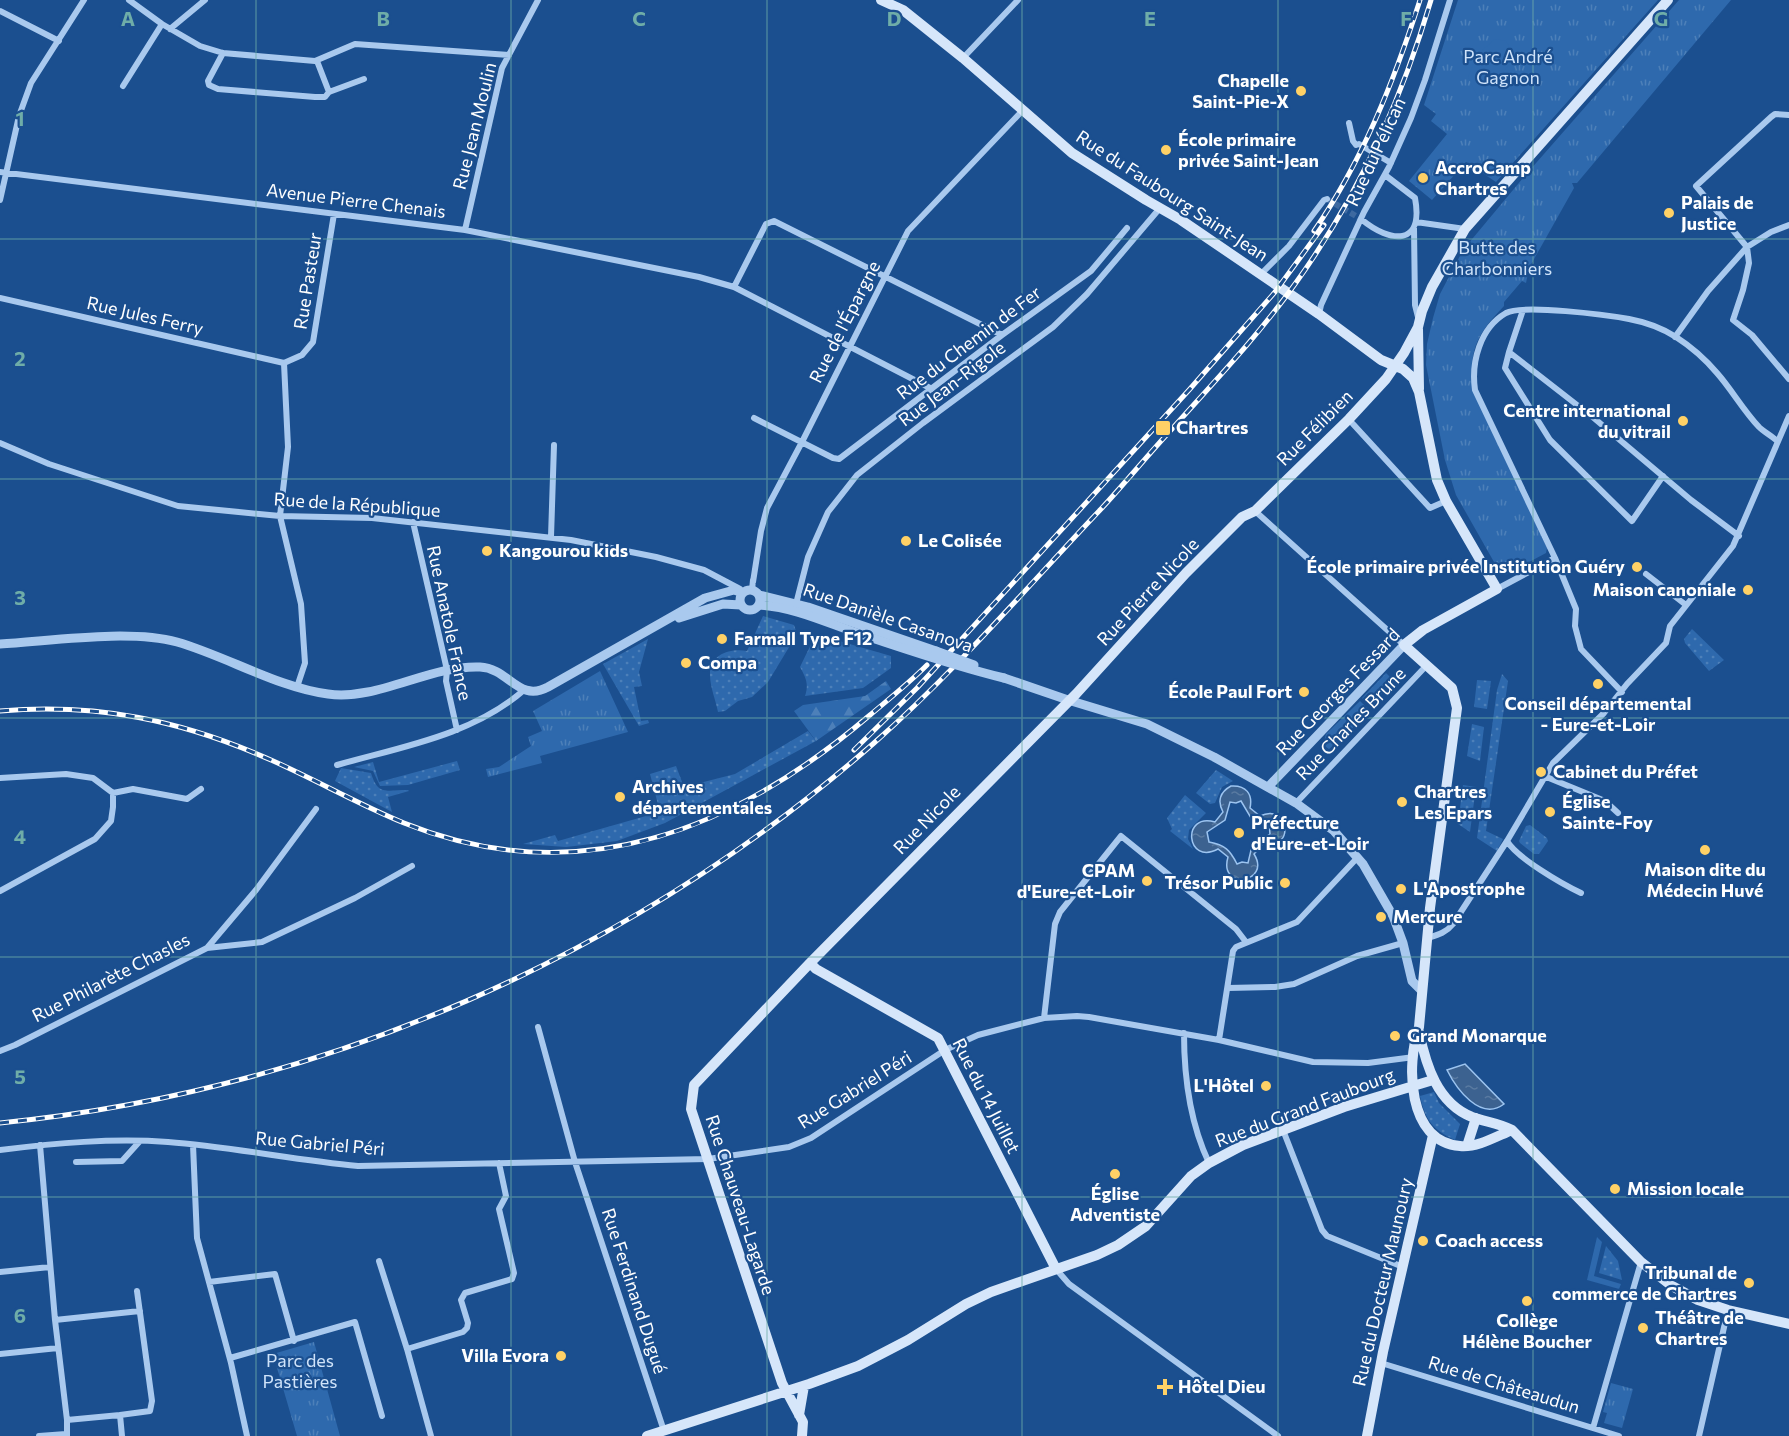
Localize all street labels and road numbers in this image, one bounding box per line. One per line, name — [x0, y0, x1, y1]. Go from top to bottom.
street label: Rue Jean Moulin — [448, 60, 500, 192]
street label: Rue du Pélican — [1340, 94, 1410, 209]
street label: Rue du Faubourg Saint-Jean — [1072, 125, 1273, 266]
street label: Avenue Pierre Chenais — [265, 178, 447, 222]
street label: Rue Pasteur — [288, 231, 326, 331]
street label: Rue de l'Épargne — [804, 257, 884, 386]
street label: Rue du Chemin de Fer — [892, 281, 1045, 404]
street label: Rue Jules Ferry — [85, 291, 206, 339]
street label: Rue Jean-Rigole — [894, 336, 1009, 431]
street label: Rue Félibien — [1272, 385, 1357, 470]
street label: Rue de la République — [273, 487, 441, 521]
street label: Rue Pierre Nicole — [1092, 533, 1203, 650]
street label: Rue Anatole France — [423, 543, 477, 702]
street label: Rue Danièle Casanova — [801, 578, 976, 656]
street label: Rue Georges Fessard — [1271, 623, 1404, 760]
street label: Rue Charles Brune — [1291, 662, 1410, 784]
street label: Rue Nicole — [888, 780, 964, 858]
street label: Rue Philarète Chasles — [28, 928, 193, 1026]
street label: Rue du 14 Juillet — [948, 1034, 1025, 1157]
street label: Rue Gabriel Péri — [794, 1045, 915, 1133]
street label: Rue du Grand Faubourg — [1212, 1063, 1398, 1151]
street label: Rue Chauveau-Lagarde — [701, 1112, 780, 1298]
street label: Rue Gabriel Péri — [254, 1126, 386, 1160]
street label: Rue du Docteur Maunoury — [1347, 1175, 1417, 1388]
street label: Rue Ferdinand Dugué — [598, 1205, 672, 1376]
street label: Rue de Châteaudun — [1426, 1351, 1583, 1418]

